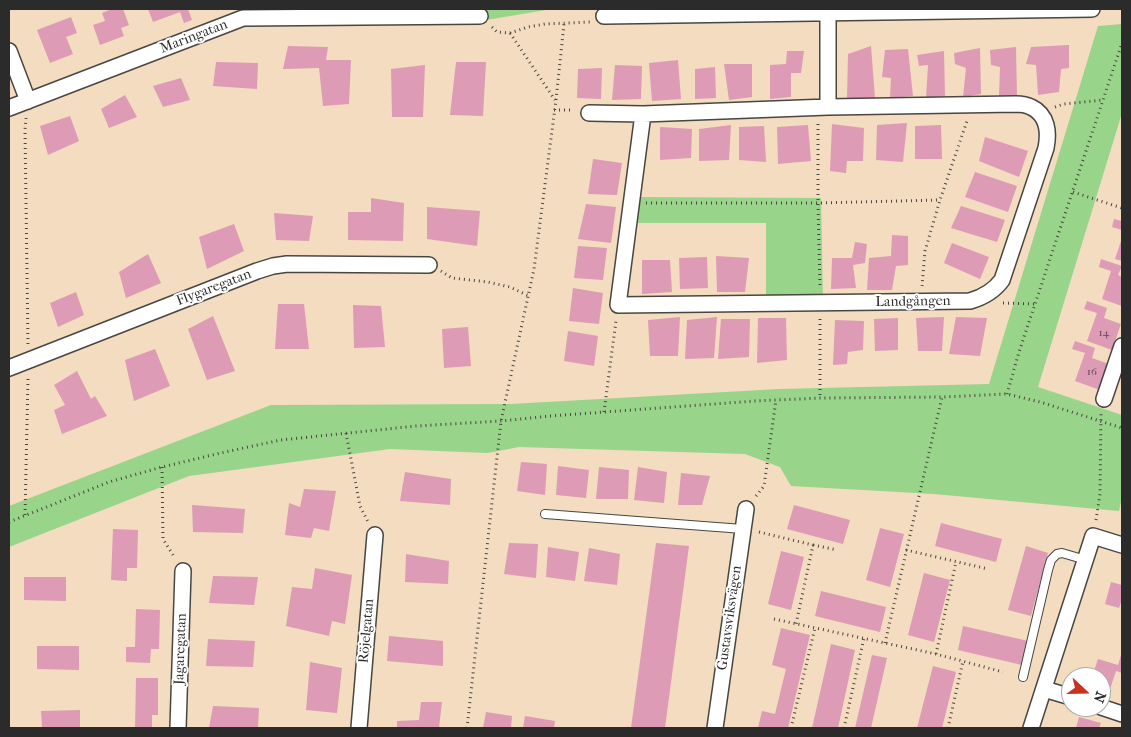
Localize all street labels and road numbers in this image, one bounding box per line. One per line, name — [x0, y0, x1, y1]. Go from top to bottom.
street label: Maringatan — [158, 16, 230, 58]
street label: Flygaregatan — [174, 266, 254, 310]
street label: Landgången — [875, 293, 951, 311]
street label: Gustavsviksvägen — [714, 564, 746, 672]
street label: Röjelgatan — [356, 598, 378, 664]
street label: Jagaregatan — [171, 613, 191, 685]

